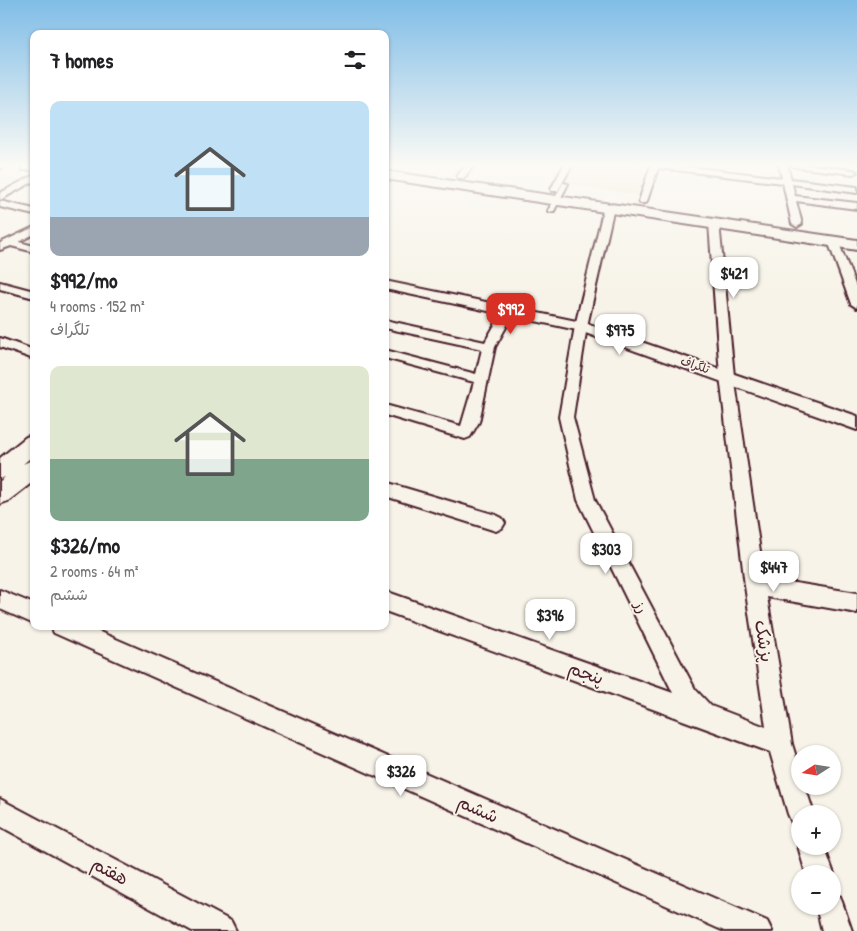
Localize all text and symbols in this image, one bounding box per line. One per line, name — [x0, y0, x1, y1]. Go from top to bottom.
text: 7 homes — [50, 46, 113, 75]
icon: filters — [341, 46, 369, 74]
icon: home — [165, 134, 255, 224]
pin: $421 — [704, 256, 764, 299]
text: $421 — [720, 262, 748, 284]
text: $992/mo — [50, 266, 118, 295]
pin: $992 — [481, 292, 541, 335]
text: 4 rooms · 152 m² — [50, 295, 145, 317]
text: $992 — [497, 298, 525, 320]
pin: $975 — [590, 314, 650, 356]
text: تلگراف — [50, 318, 90, 340]
text: $975 — [606, 319, 634, 341]
street label: تلگراف — [678, 352, 712, 378]
icon: home — [165, 399, 255, 489]
text: $326/mo — [50, 531, 120, 560]
pin: $303 — [576, 532, 636, 575]
text: $303 — [591, 538, 621, 560]
pin: $447 — [744, 550, 804, 593]
text: $447 — [760, 556, 788, 578]
text: 2 rooms · 64 m² — [50, 560, 138, 582]
text: ششم — [50, 583, 88, 605]
street label: رز — [629, 596, 653, 617]
pin: $396 — [520, 598, 580, 641]
text: $396 — [536, 604, 564, 626]
street label: پزشک — [749, 618, 780, 664]
street label: پنجم — [564, 655, 607, 692]
north arrow — [791, 745, 841, 795]
map controls — [791, 745, 841, 915]
pin: $326 — [371, 754, 431, 797]
text: $326 — [386, 760, 416, 782]
street label: ششم — [453, 788, 503, 830]
button: + — [791, 805, 841, 855]
street label: هفتم — [86, 850, 133, 892]
button: − — [791, 865, 841, 915]

